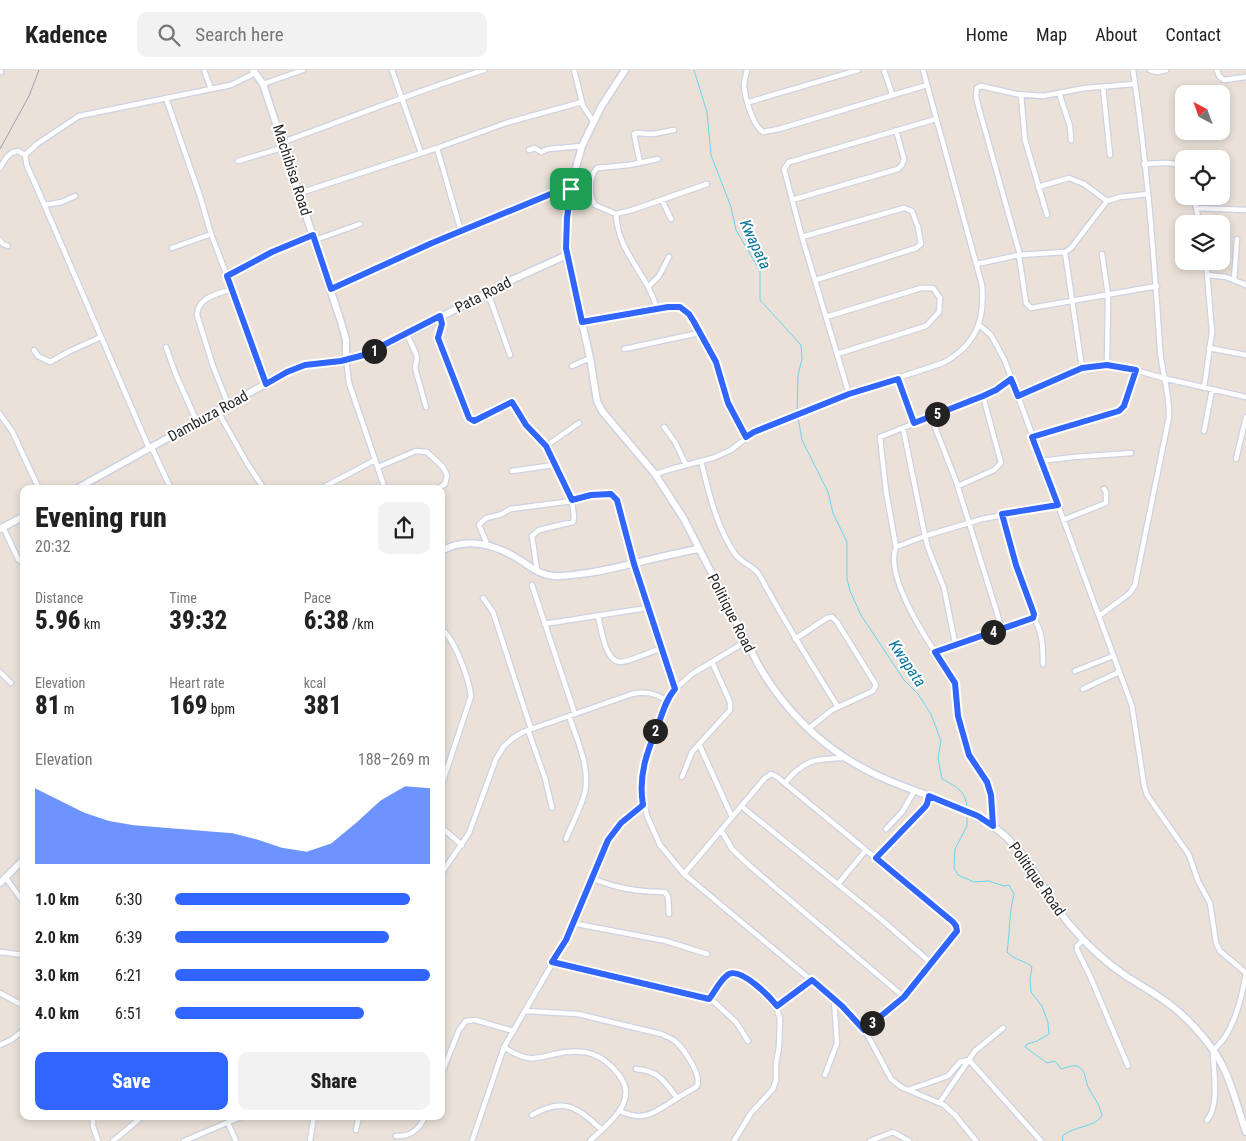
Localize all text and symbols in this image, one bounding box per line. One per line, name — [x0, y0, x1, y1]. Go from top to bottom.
search box — [137, 12, 487, 57]
text: Kadence — [25, 21, 107, 49]
icon: search — [155, 21, 183, 49]
text: Search here — [195, 23, 284, 46]
text: Home — [966, 24, 1008, 45]
text: Map — [1036, 24, 1067, 45]
text: About — [1095, 24, 1137, 45]
text: Contact — [1165, 24, 1221, 45]
north arrow — [1175, 85, 1230, 140]
map controls — [1175, 85, 1230, 270]
street label: Machibisa Road — [269, 122, 315, 218]
button: locate — [1175, 150, 1230, 205]
pin — [550, 168, 592, 210]
icon: arrive — [557, 175, 585, 203]
button: layers — [1175, 215, 1230, 270]
water label: Kwapata — [736, 216, 775, 272]
street label: Pata Road — [452, 273, 514, 317]
pin: 1 — [362, 338, 386, 364]
text: 1 — [371, 343, 378, 359]
street label: Dambuza Road — [165, 387, 251, 445]
pin: 5 — [924, 402, 950, 426]
text: 5 — [934, 406, 941, 422]
text: Evening run — [35, 501, 167, 534]
button: share — [378, 502, 430, 554]
text: 20:32 — [35, 537, 70, 556]
street label: Politique Road — [703, 571, 759, 655]
text: Distance — [35, 590, 83, 606]
text: Time — [169, 590, 197, 606]
text: Pace — [304, 590, 331, 606]
text: 5.96 — [35, 606, 81, 635]
text: 39:32 — [169, 606, 227, 635]
text: 6:38 — [304, 606, 349, 635]
text: km — [81, 616, 101, 632]
text: /km — [349, 616, 374, 632]
pin: 4 — [980, 620, 1006, 644]
text: 4 — [990, 624, 997, 640]
water label: Kwapata — [885, 636, 930, 690]
text: Elevation — [35, 675, 85, 691]
text: Heart rate — [169, 675, 225, 691]
text: kcal — [304, 675, 326, 691]
text: 81 — [35, 691, 60, 720]
text: 169 — [169, 691, 207, 720]
text: 381 — [304, 691, 342, 720]
text: m — [60, 701, 74, 717]
text: bpm — [207, 701, 235, 717]
pin: 2 — [642, 718, 668, 744]
text: 2 — [652, 723, 659, 739]
text: Elevation — [35, 750, 93, 769]
text: 188–269 m — [358, 750, 430, 769]
street label: Politique Road — [1005, 839, 1069, 919]
text: 1.0 km — [35, 890, 79, 909]
text: 6:30 — [115, 890, 142, 909]
text: 2.0 km — [35, 928, 79, 947]
text: 6:39 — [115, 928, 142, 947]
text: 3.0 km — [35, 966, 79, 985]
text: 6:21 — [115, 966, 142, 985]
text: 4.0 km — [35, 1004, 79, 1023]
text: 6:51 — [115, 1004, 142, 1023]
pin: 3 — [860, 1010, 884, 1036]
text: 3 — [869, 1015, 876, 1031]
button: Save — [35, 1052, 228, 1110]
button: Share — [238, 1052, 430, 1110]

